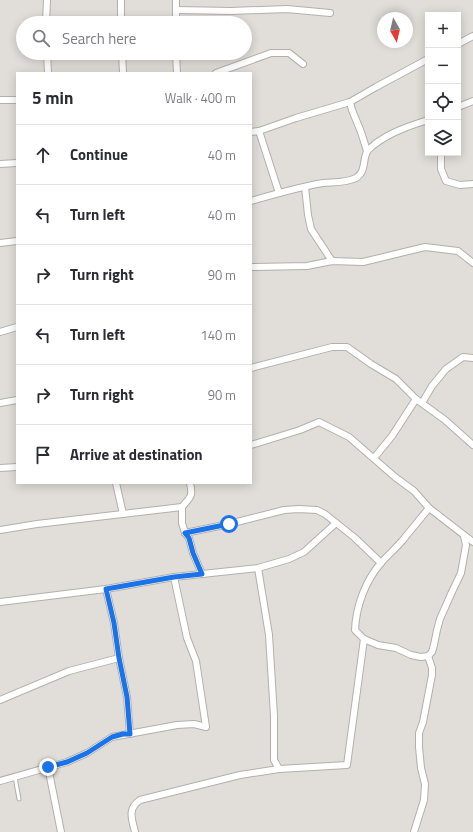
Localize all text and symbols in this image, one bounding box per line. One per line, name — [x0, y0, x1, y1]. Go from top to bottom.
north arrow — [377, 12, 413, 48]
map controls — [425, 12, 461, 156]
button: + — [425, 12, 461, 48]
search box — [16, 16, 252, 60]
icon: search — [30, 27, 52, 49]
text: Search here — [62, 27, 136, 50]
button: − — [425, 48, 461, 84]
button: locate — [425, 84, 461, 120]
text: 5 min — [32, 85, 73, 111]
text: Walk · 400 m — [165, 88, 236, 108]
button: layers — [425, 120, 461, 156]
text: Continue — [70, 143, 128, 166]
icon: ahead — [32, 144, 54, 166]
text: 40 m — [208, 145, 236, 165]
text: Turn left — [70, 203, 125, 226]
icon: left — [32, 204, 54, 226]
text: 40 m — [208, 205, 236, 225]
text: Turn right — [70, 263, 134, 286]
icon: right — [32, 264, 54, 286]
text: 90 m — [208, 265, 236, 285]
text: Turn left — [70, 323, 125, 346]
icon: left — [32, 324, 54, 346]
text: 140 m — [200, 325, 236, 345]
text: Turn right — [70, 383, 134, 406]
icon: right — [32, 384, 54, 406]
text: 90 m — [208, 385, 236, 405]
text: Arrive at destination — [70, 443, 203, 466]
icon: arrive — [32, 444, 54, 466]
route start — [220, 515, 238, 533]
route end — [39, 758, 57, 776]

